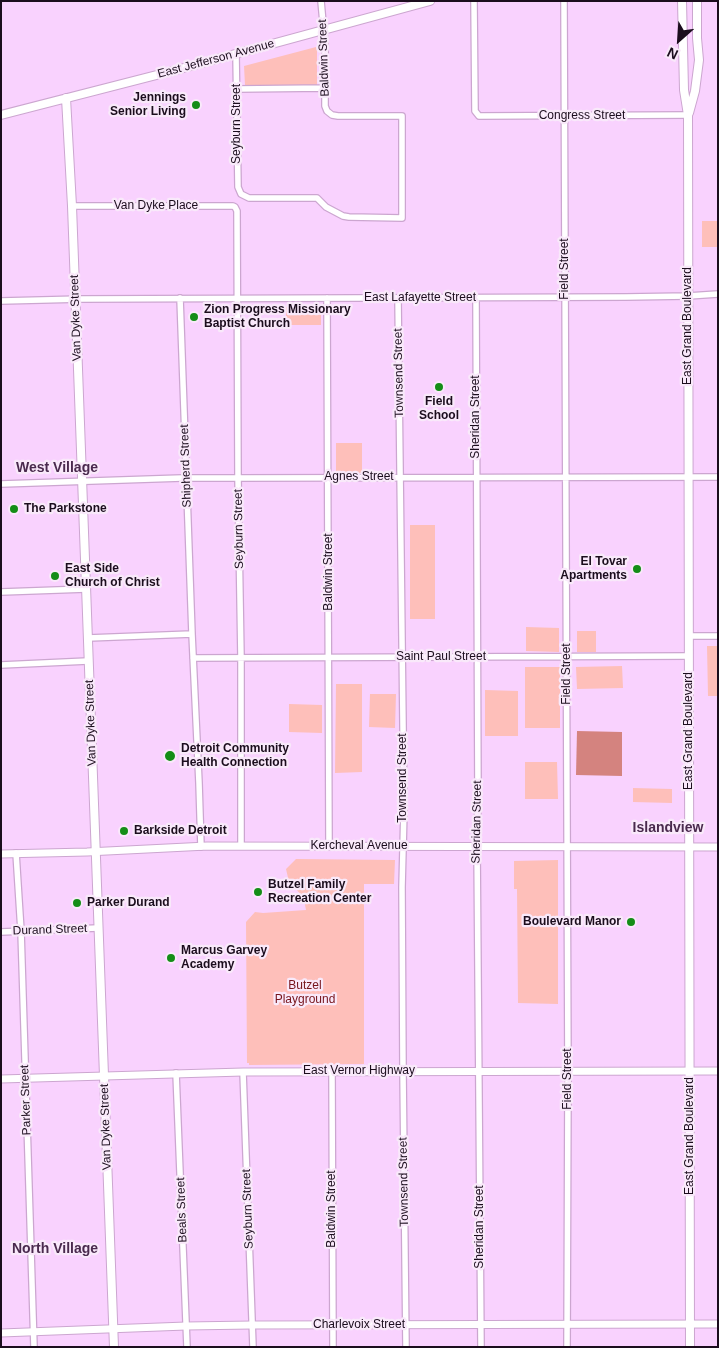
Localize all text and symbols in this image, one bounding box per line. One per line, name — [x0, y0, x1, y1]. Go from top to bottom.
north arrow — [654, 15, 704, 65]
street label: Baldwin Street — [315, 19, 333, 97]
street label: East Jefferson Avenue — [156, 36, 276, 82]
text: N — [664, 44, 680, 63]
street label: Seyburn Street — [230, 84, 244, 164]
place label: Jennings Senior Living — [110, 91, 186, 119]
marker: Jennings Senior Living — [190, 99, 202, 111]
street label: Congress Street — [539, 109, 625, 123]
street label: Van Dyke Place — [114, 199, 198, 213]
street label: Field Street — [558, 238, 572, 300]
street label: East Grand Boulevard — [681, 267, 695, 385]
street label: Van Dyke Street — [67, 275, 85, 361]
street label: East Lafayette Street — [364, 291, 476, 305]
place label: Zion Progress Missionary Baptist Church — [204, 303, 351, 331]
marker: Zion Progress Missionary Baptist Church — [188, 311, 200, 323]
street label: Townsend Street — [391, 328, 407, 418]
street label: Sheridan Street — [469, 375, 483, 459]
marker: Field School — [433, 381, 445, 393]
place label: Field School — [419, 395, 459, 423]
street label: Shipherd Street — [177, 424, 195, 508]
district label: West Village — [16, 460, 98, 476]
street label: Agnes Street — [324, 470, 394, 484]
street label: Seyburn Street — [231, 489, 247, 569]
place label: The Parkstone — [24, 502, 107, 516]
marker: The Parkstone — [8, 503, 20, 515]
street label: Baldwin Street — [322, 533, 336, 611]
place label: El Tovar Apartments — [560, 555, 627, 583]
place label: East Side Church of Christ — [65, 562, 160, 590]
marker: El Tovar Apartments — [631, 563, 643, 575]
marker: East Side Church of Christ — [49, 570, 61, 582]
street label: Field Street — [560, 643, 574, 705]
street label: Saint Paul Street — [396, 650, 486, 664]
street label: East Grand Boulevard — [682, 672, 696, 790]
street label: Van Dyke Street — [82, 680, 100, 766]
street label: Townsend Street — [396, 733, 410, 823]
place label: Detroit Community Health Connection — [181, 742, 289, 770]
marker: Detroit Community Health Connection — [163, 749, 177, 763]
street label: Sheridan Street — [469, 780, 485, 864]
district label: Islandview — [633, 820, 703, 836]
place label: Barkside Detroit — [134, 824, 227, 838]
marker: Barkside Detroit — [118, 825, 130, 837]
street label: Kercheval Avenue — [310, 839, 408, 853]
place label: Butzel Family Recreation Center — [268, 878, 371, 906]
marker: Butzel Family Recreation Center — [252, 886, 264, 898]
place label: Parker Durand — [87, 896, 170, 910]
marker: Parker Durand — [71, 897, 83, 909]
place label: Boulevard Manor — [523, 915, 621, 929]
marker: Boulevard Manor — [625, 916, 637, 928]
street label: Durand Street — [12, 922, 88, 938]
place label: Marcus Garvey Academy — [181, 944, 267, 972]
marker: Marcus Garvey Academy — [165, 952, 177, 964]
park label: Butzel Playground — [275, 979, 335, 1007]
street label: Field Street — [561, 1048, 575, 1110]
street label: Parker Street — [18, 1064, 34, 1136]
street label: East Vernor Highway — [303, 1064, 415, 1078]
street label: East Grand Boulevard — [683, 1077, 697, 1195]
street label: Van Dyke Street — [97, 1084, 115, 1170]
street label: Townsend Street — [396, 1137, 412, 1227]
street label: Seyburn Street — [239, 1169, 257, 1249]
street label: Baldwin Street — [325, 1170, 339, 1248]
street label: Beals Street — [174, 1177, 190, 1243]
street label: Sheridan Street — [473, 1185, 487, 1269]
district label: North Village — [12, 1241, 98, 1257]
street label: Charlevoix Street — [313, 1318, 405, 1332]

